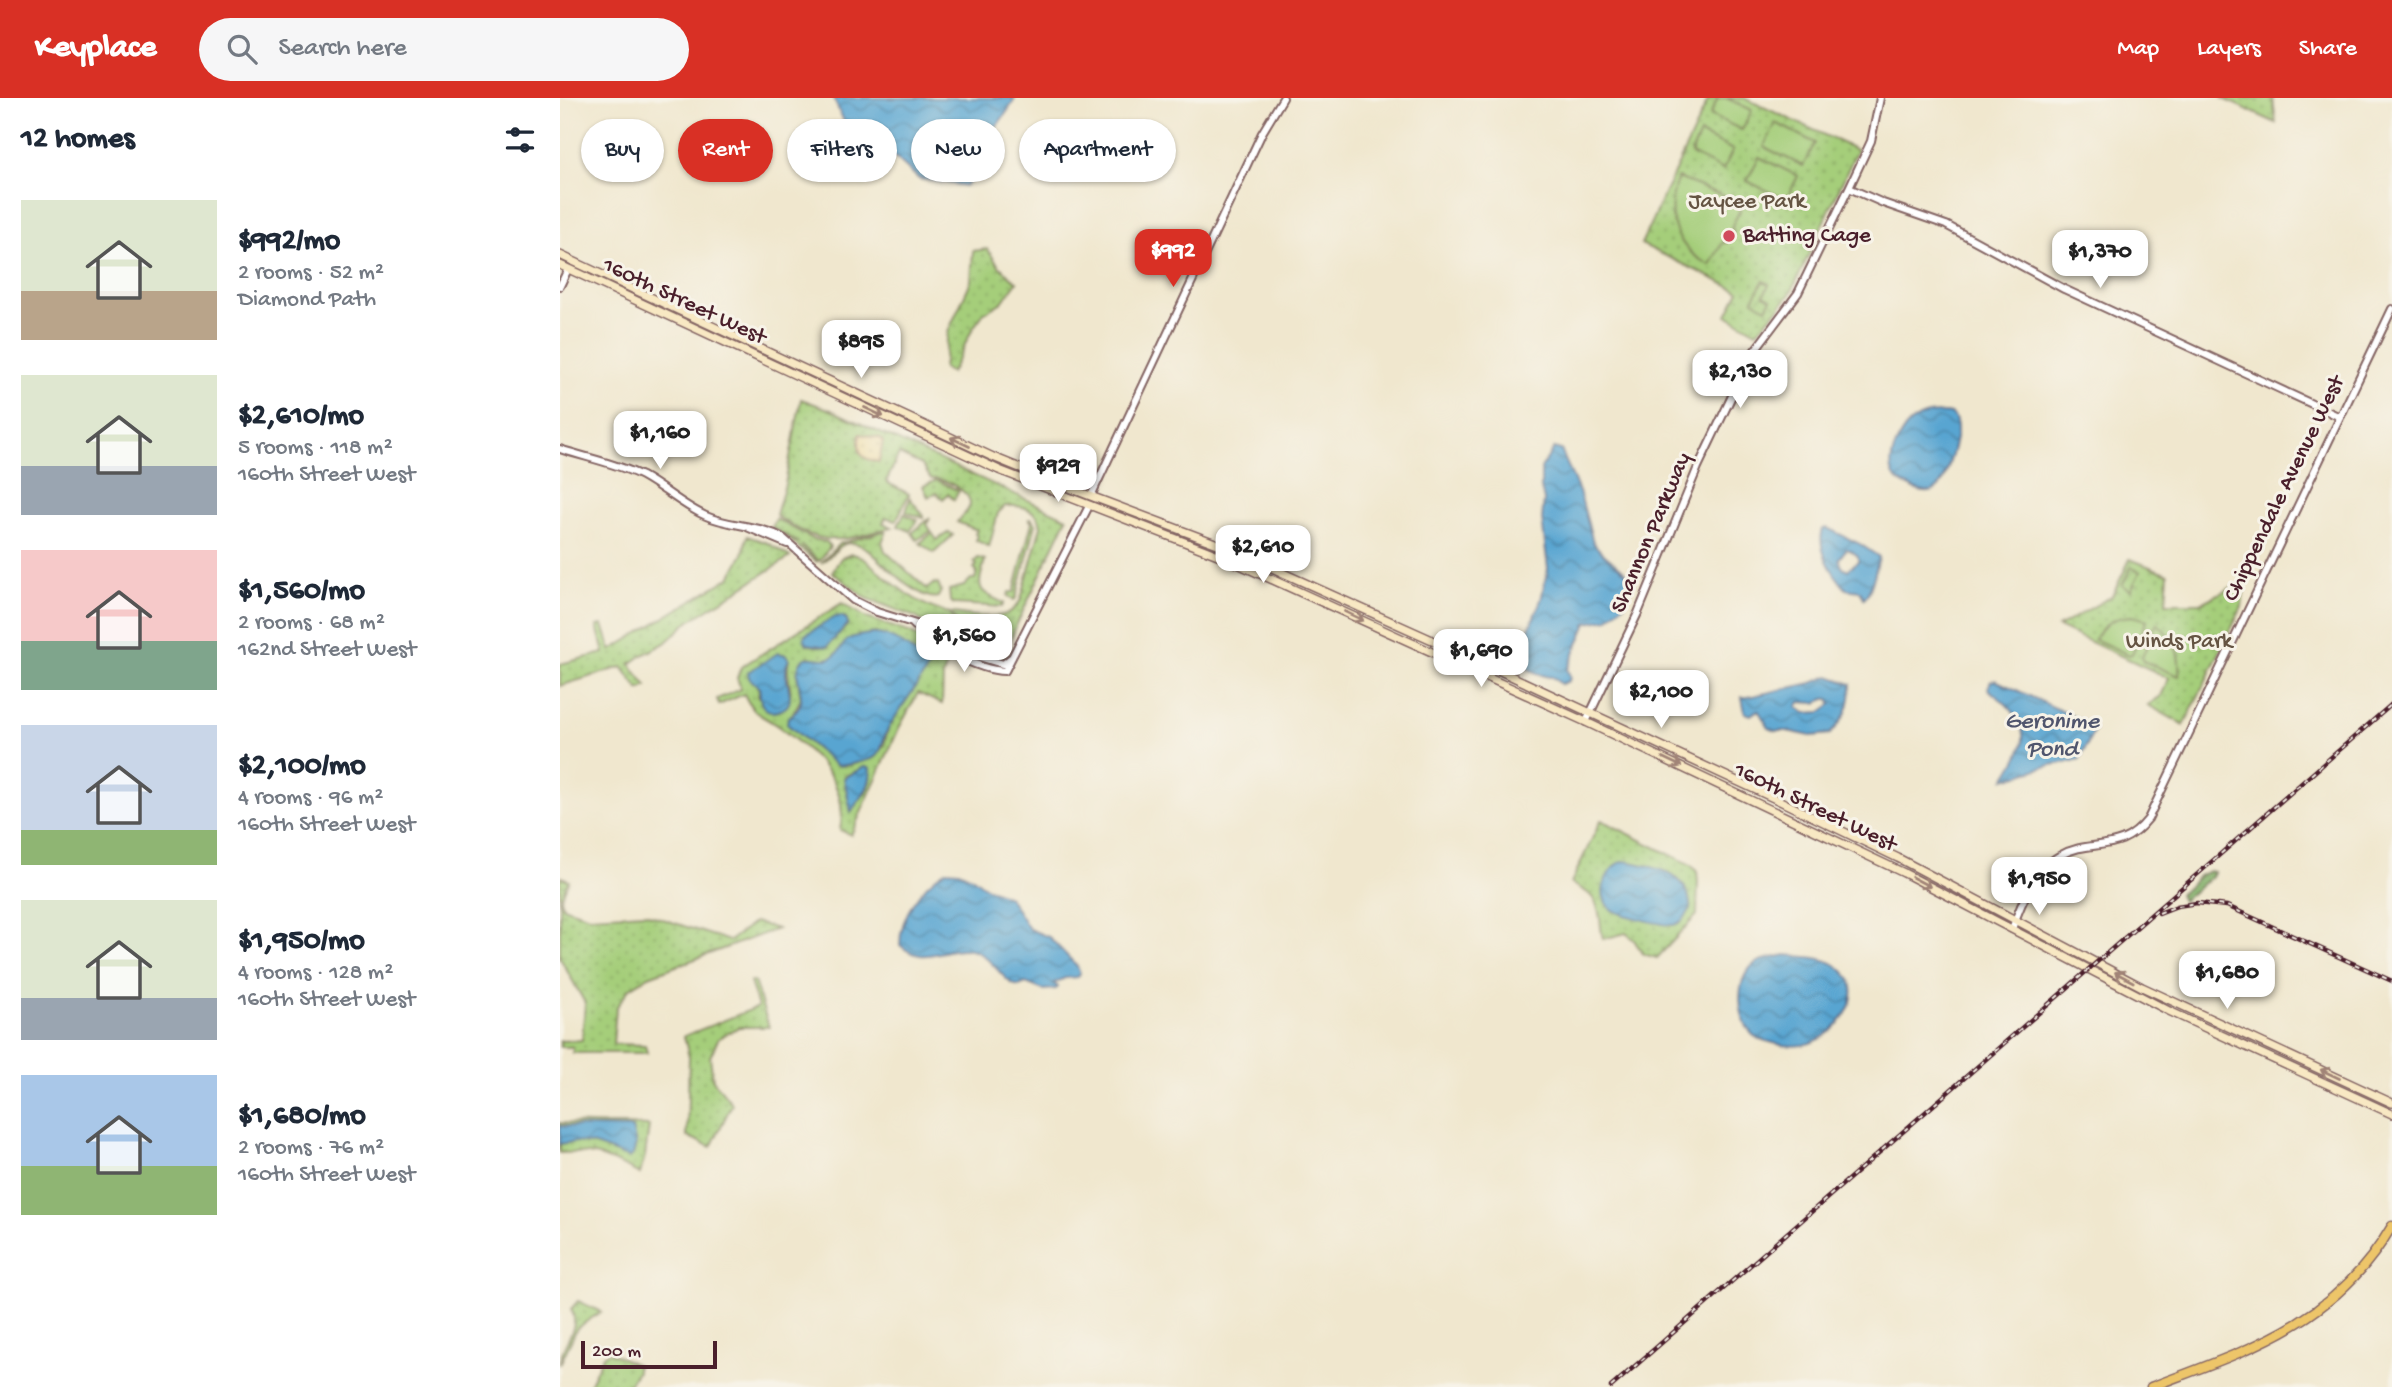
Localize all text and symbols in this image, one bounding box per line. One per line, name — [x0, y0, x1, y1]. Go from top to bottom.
search box — [199, 18, 689, 81]
text: Keyplace — [35, 30, 157, 68]
icon: search — [223, 30, 261, 68]
text: Search here — [279, 34, 407, 65]
text: Map — [2117, 35, 2159, 64]
text: Layers — [2197, 35, 2261, 64]
text: Share — [2299, 35, 2357, 64]
chip: Buy — [581, 119, 664, 182]
chip: Rent — [678, 119, 773, 182]
chip: Filters — [787, 119, 897, 182]
chip: New — [911, 119, 1005, 182]
chip: Apartment — [1019, 119, 1176, 182]
icon: filters — [501, 121, 539, 159]
text: 12 homes — [21, 123, 134, 158]
park label: Jaycee Park — [1688, 189, 1808, 216]
place label: Batting Cage — [1742, 223, 1872, 250]
text: $992/mo — [238, 225, 340, 260]
icon: home — [77, 228, 161, 312]
marker: Batting Cage — [1721, 228, 1737, 244]
pin: $992 — [1132, 230, 1214, 289]
pin: $1,370 — [2043, 230, 2157, 290]
text: $992 — [1151, 238, 1195, 265]
text: $1,370 — [2068, 239, 2132, 266]
street label: 160th Street West — [597, 252, 771, 352]
text: 2 rooms · 52 m² — [238, 260, 384, 287]
text: Diamond Path — [238, 287, 376, 314]
pin: $895 — [820, 320, 902, 380]
text: $895 — [838, 329, 884, 356]
pin: $2,130 — [1683, 350, 1797, 410]
text: $2,130 — [1708, 359, 1772, 386]
street label: Chippendale Avenue West — [2219, 370, 2352, 606]
text: $2,610/mo — [238, 400, 364, 435]
icon: home — [77, 403, 161, 487]
one-way arrow — [863, 406, 884, 420]
pin: $1,160 — [603, 412, 717, 471]
text: $1,160 — [630, 420, 690, 447]
text: 5 rooms · 118 m² — [238, 435, 393, 462]
one-way arrow — [950, 435, 971, 448]
pin: $929 — [1017, 444, 1099, 504]
street label: Shannon Parkway — [1606, 449, 1698, 617]
text: $929 — [1036, 453, 1080, 480]
text: 160th Street West — [238, 462, 415, 489]
pin: $2,610 — [1206, 526, 1320, 585]
text: $2,610 — [1232, 534, 1294, 561]
text: $1,560/mo — [238, 575, 365, 610]
icon: home — [77, 578, 161, 662]
text: 2 rooms · 68 m² — [238, 610, 385, 637]
one-way arrow — [1343, 610, 1364, 623]
pin: $1,560 — [907, 614, 1021, 674]
text: $1,560 — [932, 623, 996, 650]
park label: Winds Park — [2126, 629, 2235, 656]
pin: $1,690 — [1424, 630, 1538, 689]
text: 162nd Street West — [238, 637, 416, 664]
text: $1,690 — [1449, 638, 1513, 665]
pin: $2,100 — [1604, 670, 1718, 730]
text: $2,100 — [1629, 679, 1693, 706]
water label: Geronime Pond — [2005, 708, 2101, 765]
text: $2,100/mo — [238, 750, 366, 785]
icon: home — [77, 753, 161, 837]
one-way arrow — [1661, 756, 1682, 769]
street label: 160th Street West — [1729, 757, 1902, 860]
text: 4 rooms · 96 m² — [238, 785, 383, 812]
text: 160th Street West — [238, 812, 415, 839]
pin: $1,950 — [1982, 858, 2096, 917]
text: $1,950 — [2007, 866, 2071, 893]
one-way arrow — [1910, 875, 1931, 889]
text: $1,950/mo — [238, 925, 365, 960]
icon: home — [77, 928, 161, 1012]
pin: $1,680 — [2170, 951, 2284, 1011]
text: 4 rooms · 128 m² — [238, 960, 393, 987]
text: $1,680 — [2195, 960, 2259, 987]
one-way arrow — [2115, 970, 2135, 984]
text: 160th Street West — [238, 987, 415, 1014]
one-way arrow — [2320, 1067, 2341, 1080]
text: $1,680/mo — [238, 1100, 366, 1135]
icon: home — [77, 1103, 161, 1187]
text: 2 rooms · 76 m² — [238, 1135, 384, 1162]
text: 160th Street West — [238, 1162, 415, 1189]
scale bar — [581, 1338, 718, 1370]
text: 200 m — [592, 1341, 641, 1364]

